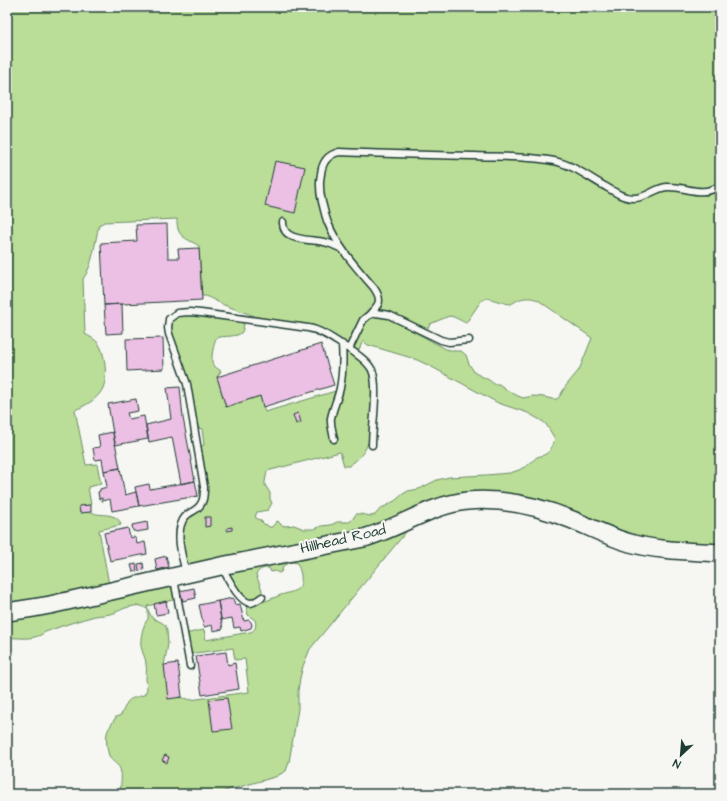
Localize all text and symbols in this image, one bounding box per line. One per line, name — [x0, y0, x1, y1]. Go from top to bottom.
street label: Hillhead Road — [298, 519, 388, 559]
north arrow — [661, 735, 701, 775]
text: N — [670, 755, 683, 772]

